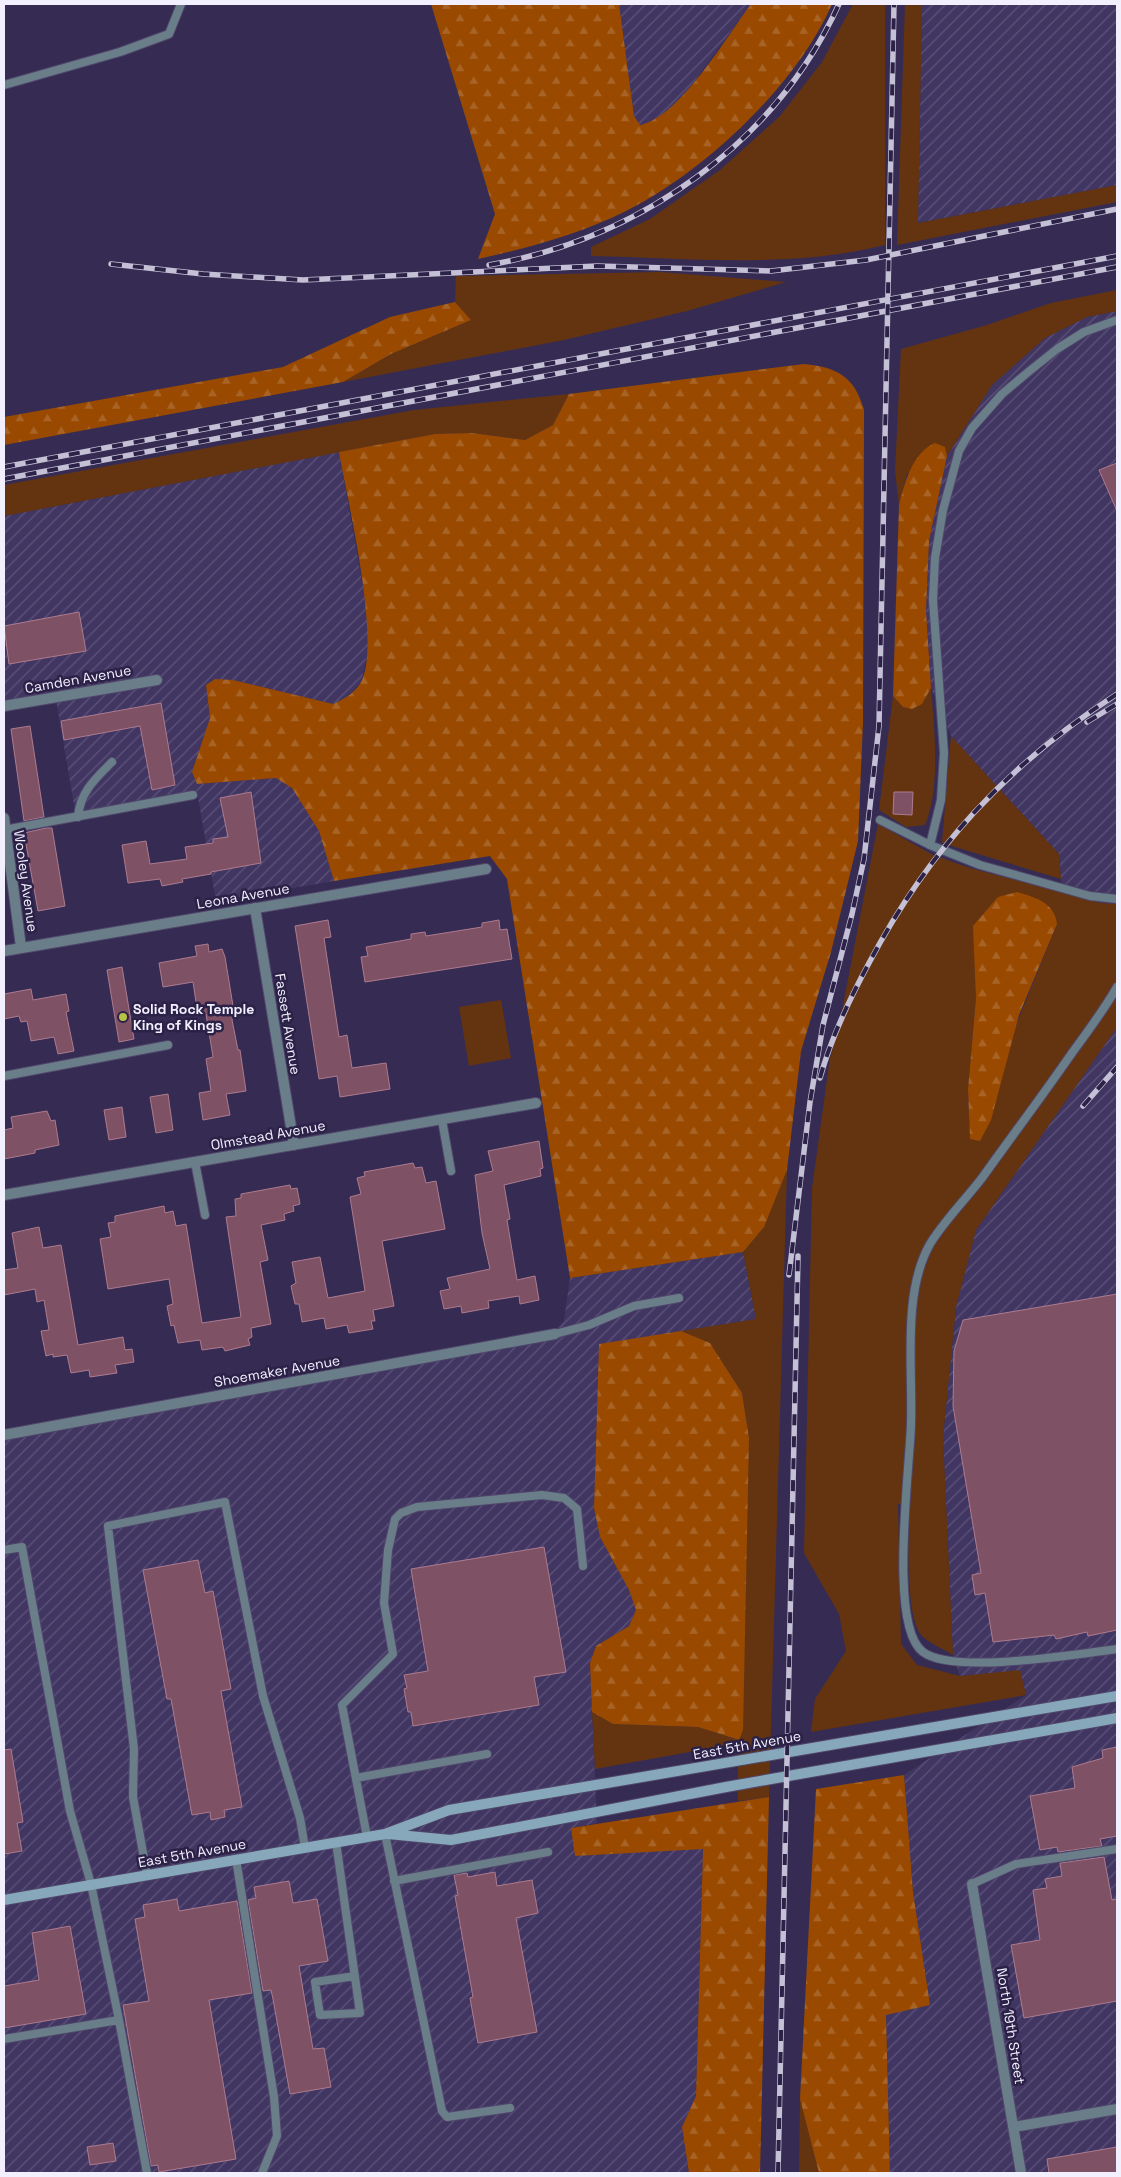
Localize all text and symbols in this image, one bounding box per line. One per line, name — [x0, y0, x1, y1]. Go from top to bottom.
street label: Camden Avenue — [23, 661, 133, 697]
street label: Wooley Avenue — [10, 829, 42, 933]
street label: Leona Avenue — [195, 879, 291, 913]
street label: Fassett Avenue — [271, 972, 305, 1076]
place label: Solid Rock Temple King of Kings — [133, 1000, 254, 1034]
marker: Solid Rock Temple King of Kings — [117, 1011, 129, 1023]
street label: Olmstead Avenue — [209, 1116, 327, 1154]
street label: Shoemaker Avenue — [213, 1351, 341, 1391]
street label: East 5th Avenue — [692, 1727, 802, 1763]
street label: East 5th Avenue — [137, 1835, 247, 1871]
street label: North 19th Street — [993, 1966, 1029, 2086]

